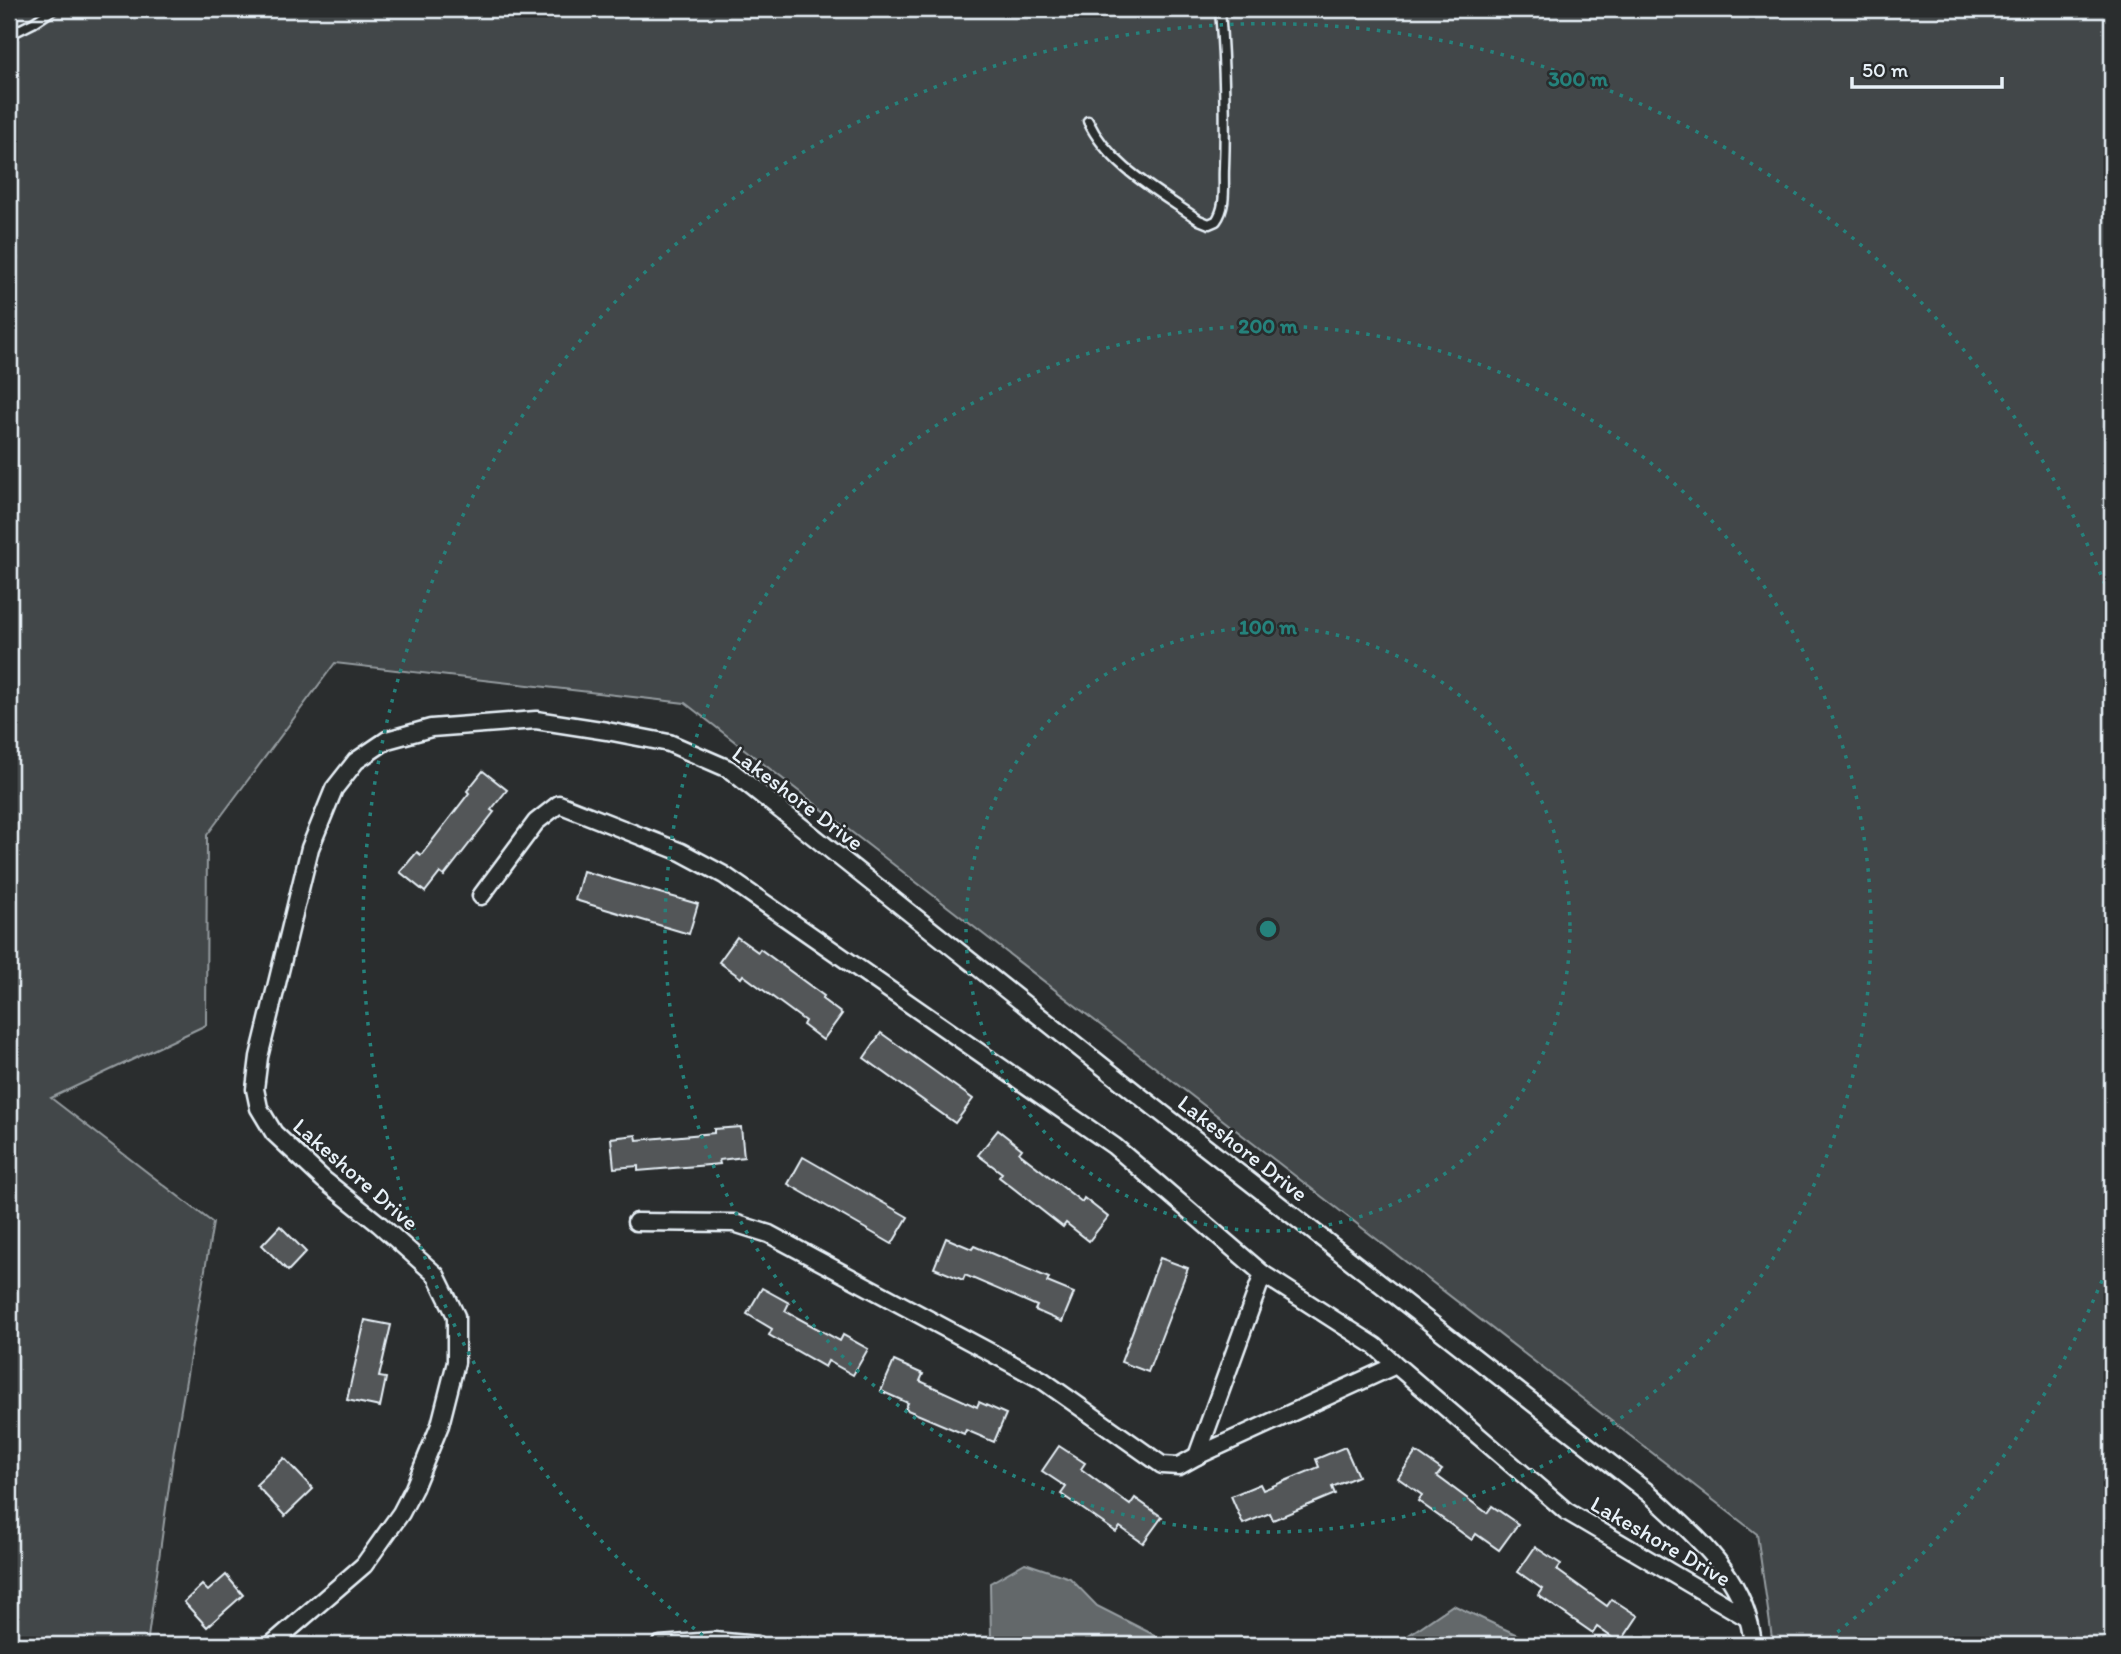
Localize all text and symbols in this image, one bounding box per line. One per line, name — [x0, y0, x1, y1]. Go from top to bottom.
scale bar — [1852, 46, 2002, 90]
text: 50 m — [1862, 57, 1909, 82]
text: 300 m — [1548, 66, 1608, 91]
text: 200 m — [1238, 313, 1298, 338]
text: 100 m — [1239, 614, 1297, 639]
street label: Lakeshore Drive — [727, 739, 869, 857]
centre of rings — [1256, 917, 1280, 941]
street label: Lakeshore Drive — [1172, 1089, 1314, 1207]
street label: Lakeshore Drive — [287, 1112, 425, 1236]
street label: Lakeshore Drive — [1586, 1490, 1736, 1592]

